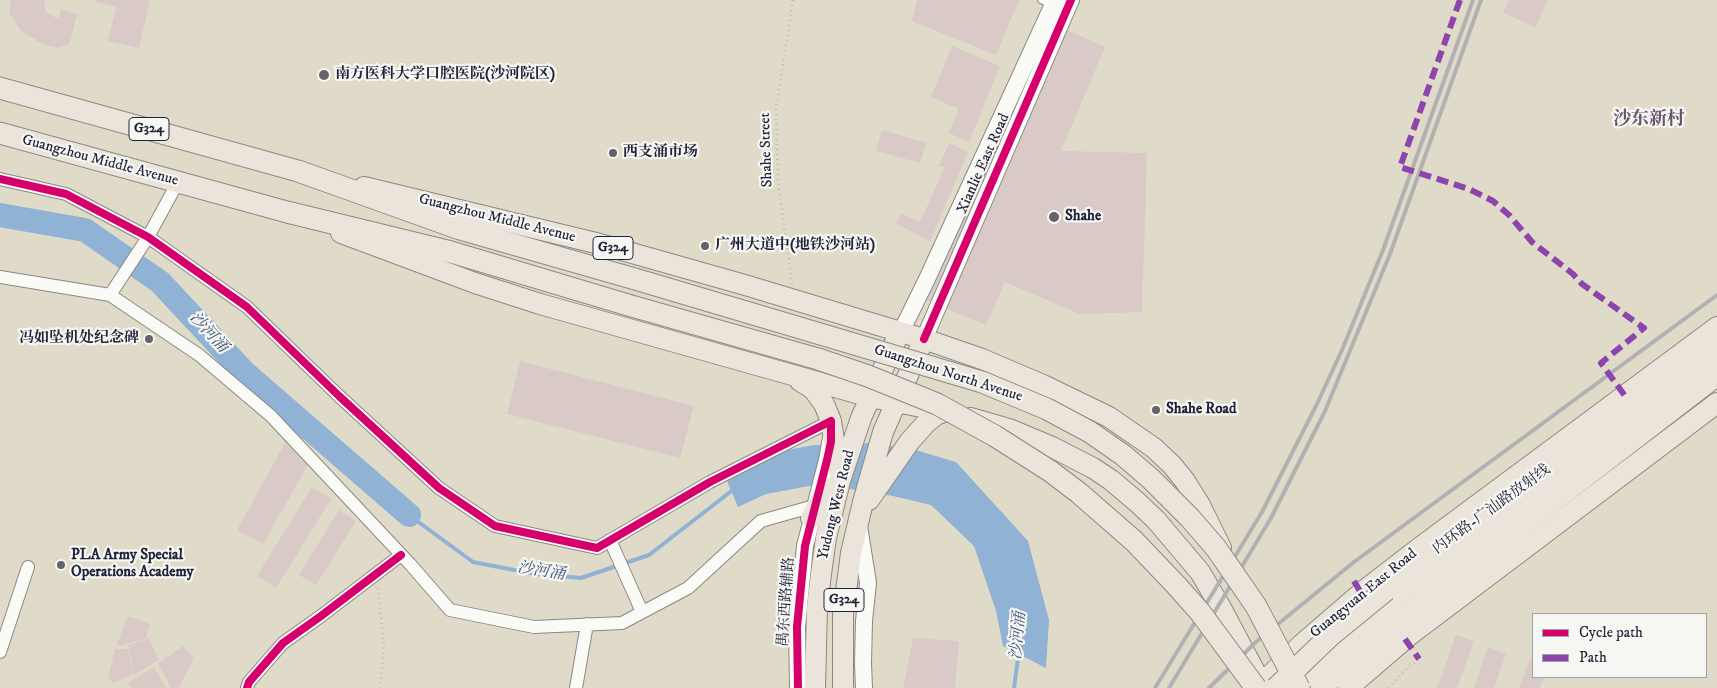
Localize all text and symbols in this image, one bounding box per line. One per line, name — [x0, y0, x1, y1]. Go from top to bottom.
place label: 南方医科大学口腔医院(沙河院区) — [335, 66, 555, 84]
marker: 南方医科大学口腔医院(沙河院区) — [317, 68, 331, 82]
district label: 沙东新村 — [1613, 109, 1685, 131]
street label: Xianlie East Road — [954, 111, 1014, 217]
street label: Shahe Street — [757, 112, 777, 188]
road number: G324 — [129, 118, 169, 140]
street label: Guangzhou Middle Avenue — [20, 131, 180, 191]
place label: 西支涌市场 — [623, 144, 698, 162]
marker: 西支涌市场 — [607, 147, 619, 159]
street label: Guangzhou Middle Avenue — [417, 191, 577, 247]
place label: Shahe — [1065, 208, 1101, 226]
marker: Shahe — [1047, 210, 1061, 224]
road number: G324 — [593, 237, 633, 260]
place label: 广州大道中(地铁沙河站) — [715, 237, 875, 255]
marker: 广州大道中(地铁沙河站) — [699, 240, 711, 252]
water label: 沙河涌 — [185, 309, 231, 357]
place label: 冯如坠机处纪念碑 — [19, 330, 139, 348]
marker: 冯如坠机处纪念碑 — [143, 333, 155, 345]
street label: Guangzhou North Avenue — [871, 341, 1025, 407]
place label: Shahe Road — [1166, 401, 1236, 419]
marker: Shahe Road — [1150, 404, 1162, 416]
street label: Yudong West Road — [815, 448, 859, 562]
street label: 内环路-广汕路放射线 — [1430, 461, 1554, 559]
street label: Guangyuan East Road — [1307, 545, 1421, 643]
place label: PLA Army Special Operations Academy — [71, 547, 194, 582]
street label: 禺东西路辅路 — [775, 556, 799, 648]
marker: PLA Army Special Operations Academy — [55, 559, 67, 571]
water label: 沙河涌 — [516, 559, 566, 585]
road number: G324 — [824, 588, 864, 612]
water label: 沙河涌 — [1007, 611, 1031, 661]
legend — [1532, 613, 1707, 678]
text: Cycle path — [1579, 623, 1643, 642]
text: Path — [1579, 648, 1607, 667]

